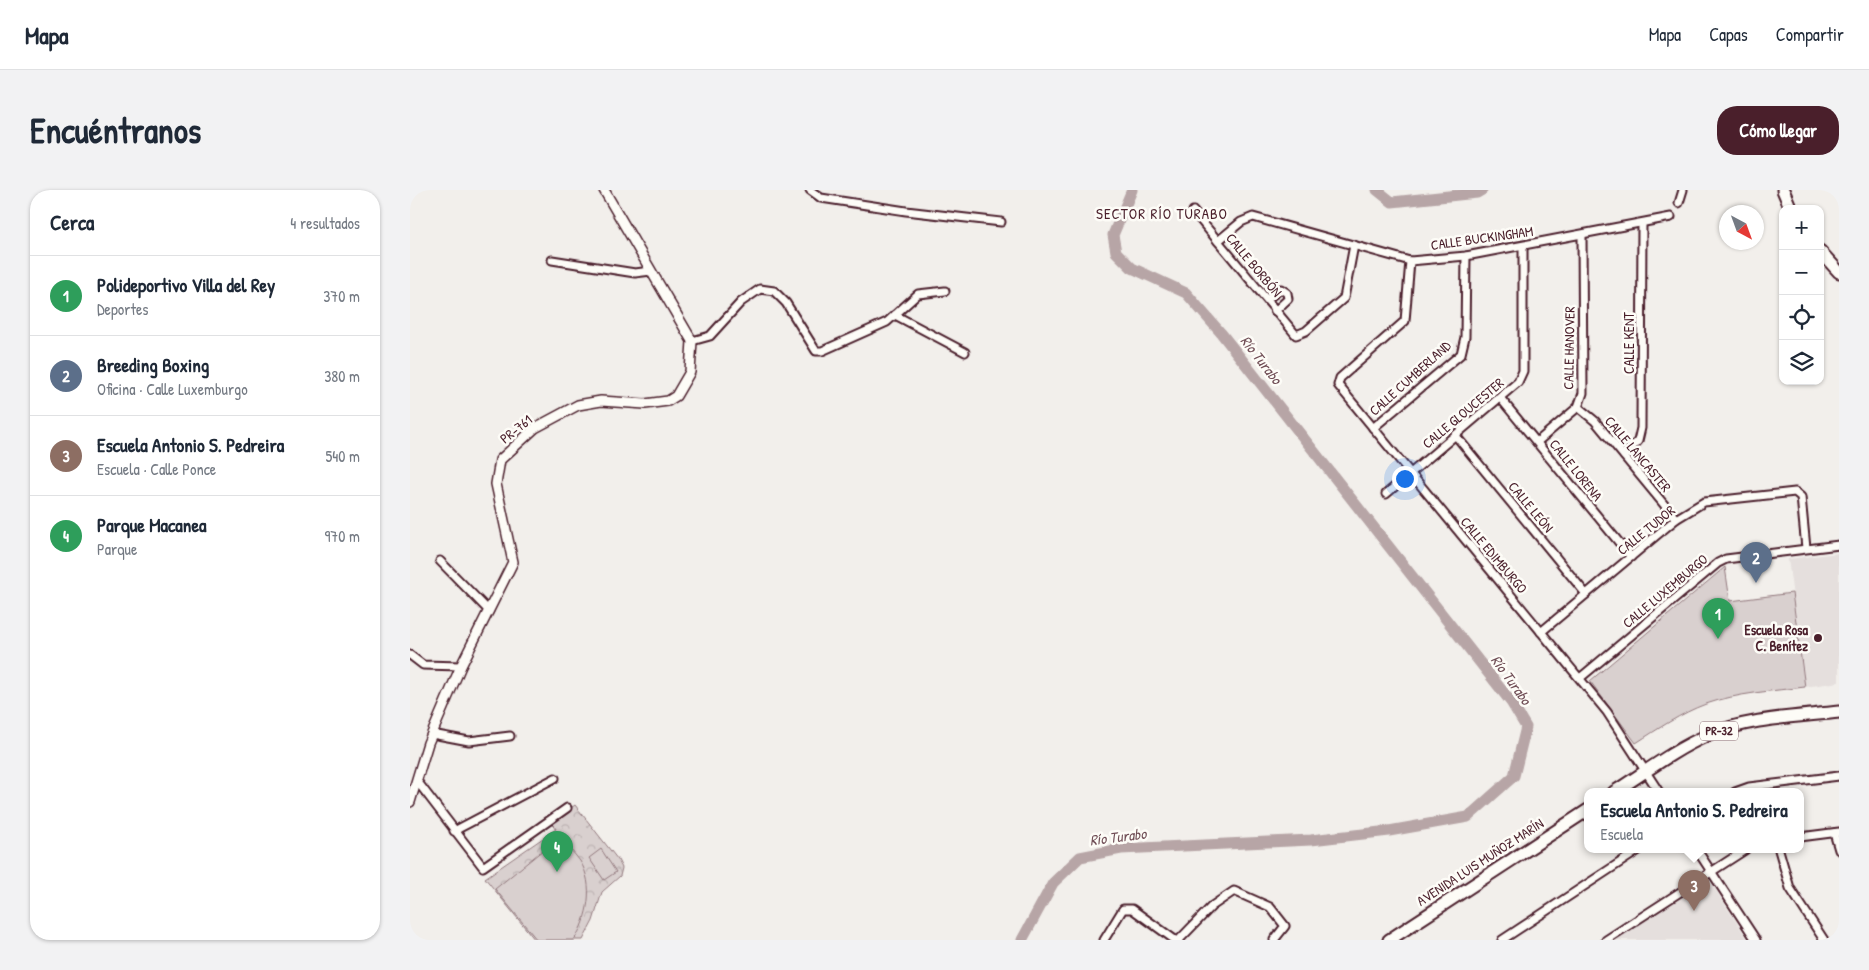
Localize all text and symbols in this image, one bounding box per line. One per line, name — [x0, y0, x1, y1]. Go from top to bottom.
text: Mapa — [25, 19, 68, 51]
text: Mapa — [1649, 22, 1681, 47]
text: Capas — [1709, 22, 1748, 47]
text: Compartir — [1776, 22, 1844, 47]
button: Cómo llegar — [1717, 106, 1839, 155]
text: Encuéntranos — [30, 107, 201, 154]
district label: SECTOR RÍO TURABO — [1096, 203, 1228, 224]
north arrow — [1719, 205, 1764, 250]
map controls — [1779, 205, 1824, 385]
button: + — [1779, 205, 1824, 250]
text: Cerca — [50, 208, 94, 237]
text: 4 resultados — [290, 212, 360, 234]
street label: CALLE BUCKINGHAM — [1429, 221, 1534, 254]
street label: CALLE BORBÓN — [1222, 229, 1287, 301]
button: − — [1779, 250, 1824, 295]
text: Polideportivo Villa del Rey — [97, 272, 275, 298]
text: 1 — [63, 285, 69, 307]
text: 370 m — [323, 285, 360, 307]
button: locate — [1779, 295, 1824, 340]
text: Deportes — [97, 298, 148, 320]
street label: CALLE HANOVER — [1558, 306, 1579, 390]
street label: CALLE KENT — [1619, 312, 1638, 374]
water label: Río Turabo — [1236, 331, 1288, 389]
street label: CALLE CUMBERLAND — [1365, 336, 1455, 419]
button: layers — [1779, 340, 1824, 385]
text: Breeding Boxing — [97, 352, 209, 378]
text: 2 — [62, 365, 70, 387]
text: 380 m — [324, 365, 360, 387]
street label: CALLE GLOUCESTER — [1418, 373, 1508, 452]
text: Oficina · Calle Luxemburgo — [97, 378, 248, 400]
street label: PR-761 — [496, 410, 536, 447]
street label: CALLE LANCASTER — [1601, 412, 1676, 496]
text: Escuela Antonio S. Pedreira — [97, 432, 284, 458]
street label: CALLE LORENA — [1546, 435, 1607, 505]
text: 3 — [62, 445, 70, 467]
text: 540 m — [326, 445, 360, 467]
text: Escuela · Calle Ponce — [97, 458, 216, 480]
your location — [1392, 466, 1418, 492]
street label: CALLE LEÓN — [1505, 477, 1558, 536]
street label: CALLE TUDOR — [1613, 500, 1679, 559]
text: Parque Macanea — [97, 512, 206, 538]
street label: CALLE EDIMBURGO — [1457, 512, 1532, 597]
text: 4 — [63, 525, 69, 547]
text: 970 m — [324, 525, 360, 547]
text: Parque — [97, 538, 137, 560]
pin: 2 — [1740, 542, 1772, 583]
street label: CALLE LUXEMBURGO — [1618, 549, 1711, 632]
pin: 1 — [1702, 598, 1734, 639]
place label: Escuela Rosa C. Benítez — [1745, 620, 1809, 655]
marker: Escuela Rosa C. Benítez — [1812, 632, 1824, 644]
water label: Río Turabo — [1486, 651, 1537, 710]
road number: PR-32 — [1700, 722, 1738, 740]
popup — [1584, 788, 1804, 853]
text: Escuela Antonio S. Pedreira — [1600, 797, 1788, 823]
street label: AVENIDA LUIS MUÑOZ MARÍN — [1412, 813, 1547, 910]
water label: Río Turabo — [1089, 823, 1148, 850]
text: Escuela — [1600, 823, 1643, 845]
pin: 4 — [541, 831, 573, 872]
pin: 3 — [1678, 870, 1710, 911]

